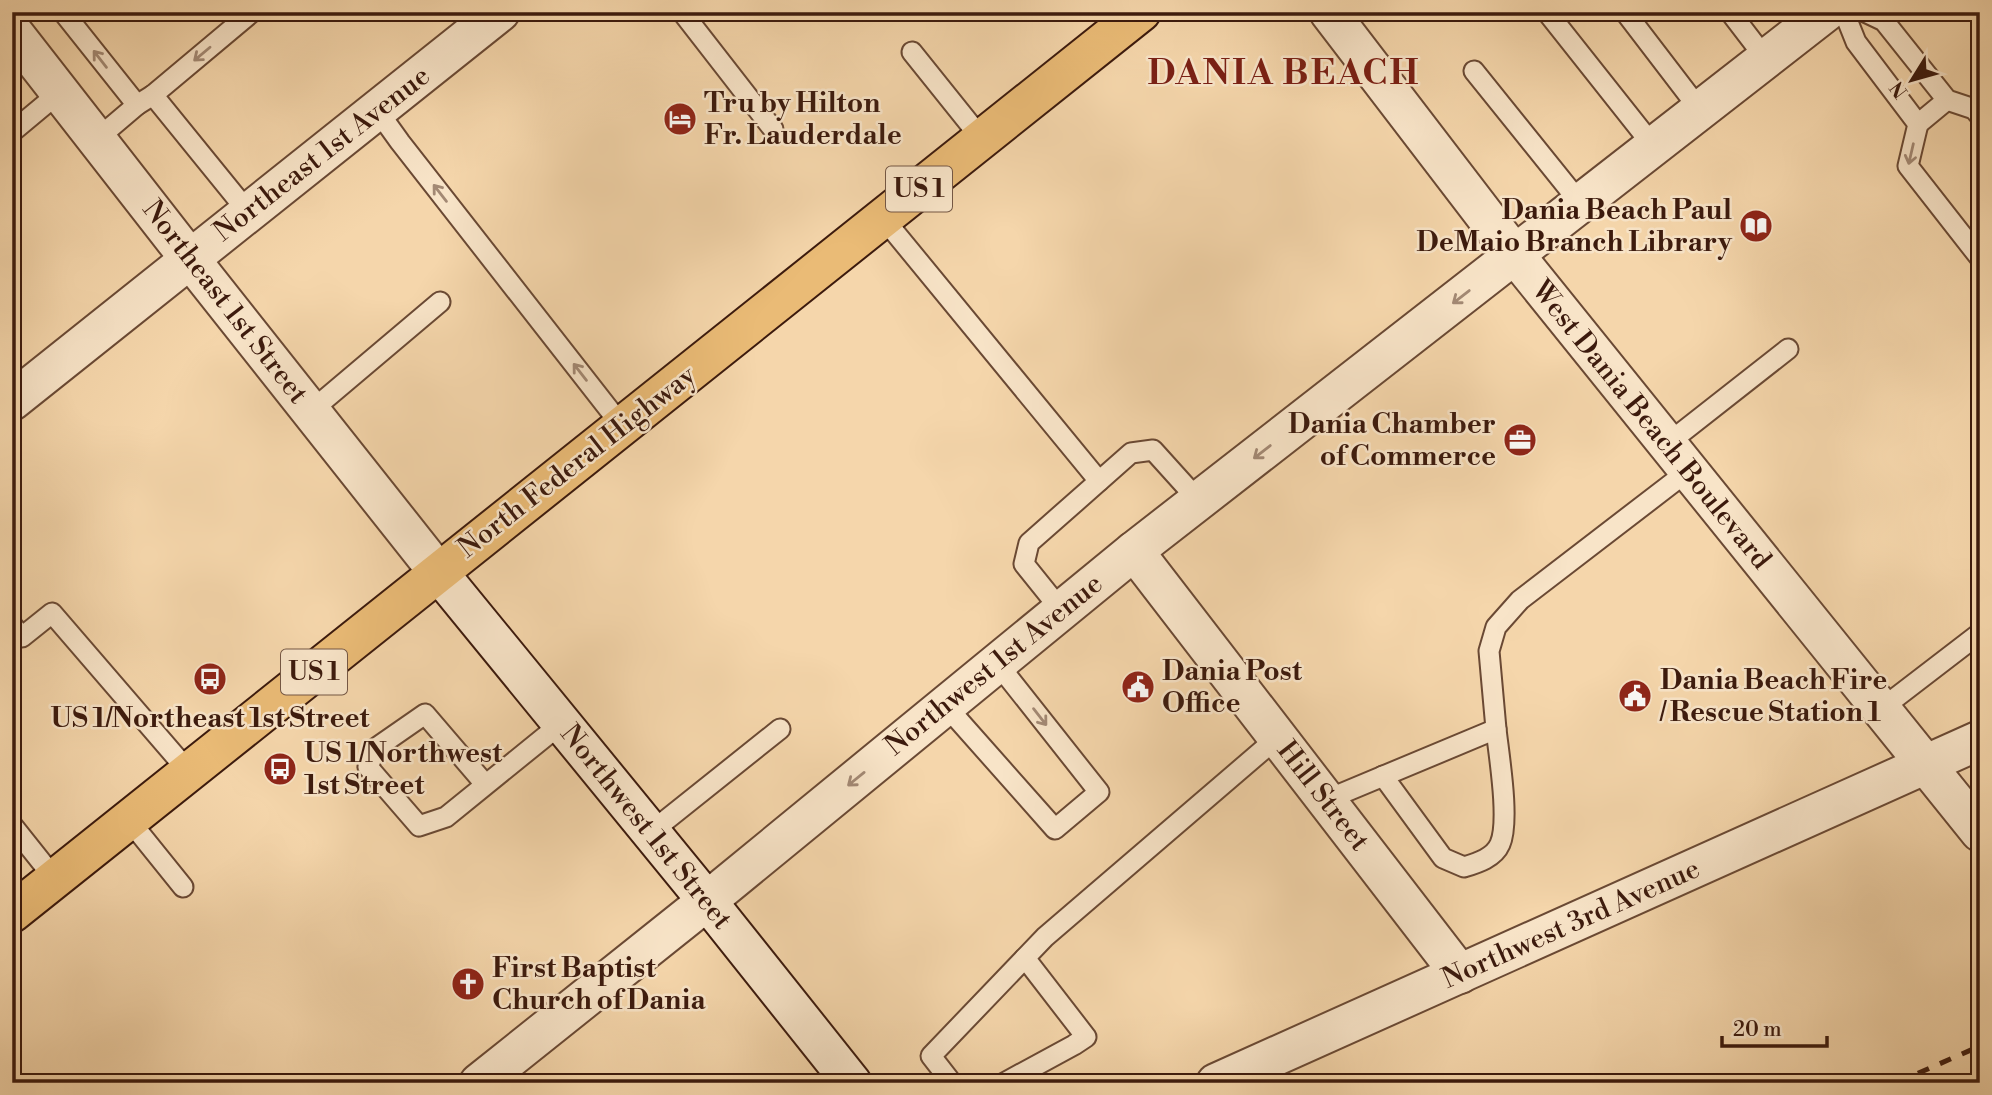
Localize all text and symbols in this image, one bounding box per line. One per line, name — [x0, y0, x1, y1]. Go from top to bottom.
one-way arrow — [194, 46, 212, 62]
north arrow — [1876, 46, 1946, 116]
one-way arrow — [93, 50, 108, 68]
district label: DANIA BEACH — [1148, 52, 1420, 95]
street label: Northeast 1st Avenue — [207, 59, 437, 249]
text: N — [1885, 76, 1913, 103]
place label: Tru by Hilton Fr. Lauderdale — [704, 86, 902, 153]
hotel icon: Tru by Hilton Fr. Lauderdale — [661, 100, 699, 138]
one-way arrow — [1903, 142, 1917, 165]
road number: US 1 — [886, 166, 952, 212]
one-way arrow — [433, 184, 448, 203]
street label: Northeast 1st Street — [135, 193, 315, 411]
place label: Dania Beach Paul DeMaio Branch Library — [1416, 193, 1733, 260]
library icon: Dania Beach Paul DeMaio Branch Library — [1737, 207, 1775, 245]
street label: West Dania Beach Boulevard — [1523, 273, 1778, 577]
one-way arrow — [1452, 290, 1471, 305]
street label: North Federal Highway — [451, 358, 703, 566]
one-way arrow — [573, 364, 588, 382]
place label: Dania Chamber of Commerce — [1288, 407, 1496, 474]
office icon: Dania Chamber of Commerce — [1501, 421, 1539, 459]
one-way arrow — [1253, 444, 1272, 459]
street label: Northwest 1st Avenue — [878, 566, 1110, 764]
road number: US 1 — [281, 650, 347, 694]
place label: Dania Post Office — [1162, 654, 1303, 721]
bus stop icon: US 1/Northeast 1st Street — [191, 660, 229, 698]
place label: Dania Beach Fire / Rescue Station 1 — [1659, 663, 1887, 730]
public building icon: Dania Post Office — [1119, 668, 1157, 706]
public building icon: Dania Beach Fire / Rescue Station 1 — [1616, 677, 1654, 715]
place label: US 1/Northeast 1st Street — [51, 701, 371, 736]
one-way arrow — [1032, 707, 1047, 725]
street label: Northwest 1st Street — [553, 717, 739, 937]
street label: Hill Street — [1269, 734, 1377, 858]
place label: US 1/Northwest 1st Street — [304, 736, 503, 803]
bus stop icon: US 1/Northwest 1st Street — [261, 750, 299, 788]
one-way arrow — [848, 771, 866, 787]
street label: Northwest 3rd Avenue — [1437, 851, 1705, 997]
place label: First Baptist Church of Dania — [492, 951, 706, 1018]
church icon: First Baptist Church of Dania — [449, 965, 487, 1003]
scale bar — [1722, 1004, 1828, 1048]
text: 20 m — [1733, 1017, 1782, 1043]

